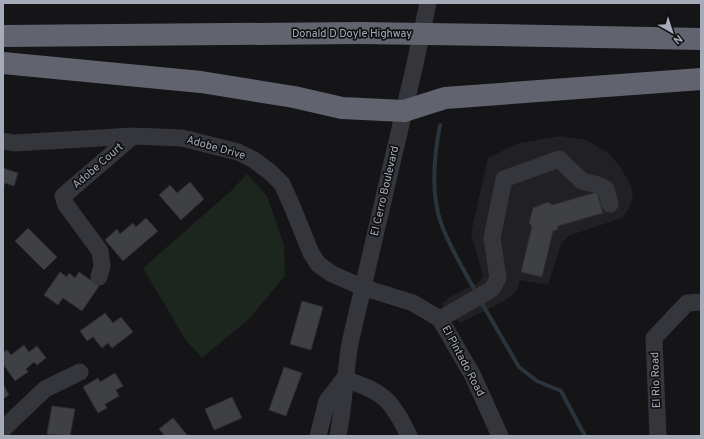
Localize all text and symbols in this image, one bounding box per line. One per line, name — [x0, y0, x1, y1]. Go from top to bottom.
north arrow — [652, 12, 692, 52]
street label: Donald D Doyle Highway — [292, 27, 412, 41]
text: N — [670, 31, 685, 47]
street label: Adobe Drive — [185, 133, 247, 163]
street label: Adobe Court — [70, 140, 126, 192]
street label: El Cerro Boulevard — [368, 145, 402, 237]
street label: El Pintado Road — [438, 323, 488, 399]
street label: El Rio Road — [648, 352, 664, 408]

